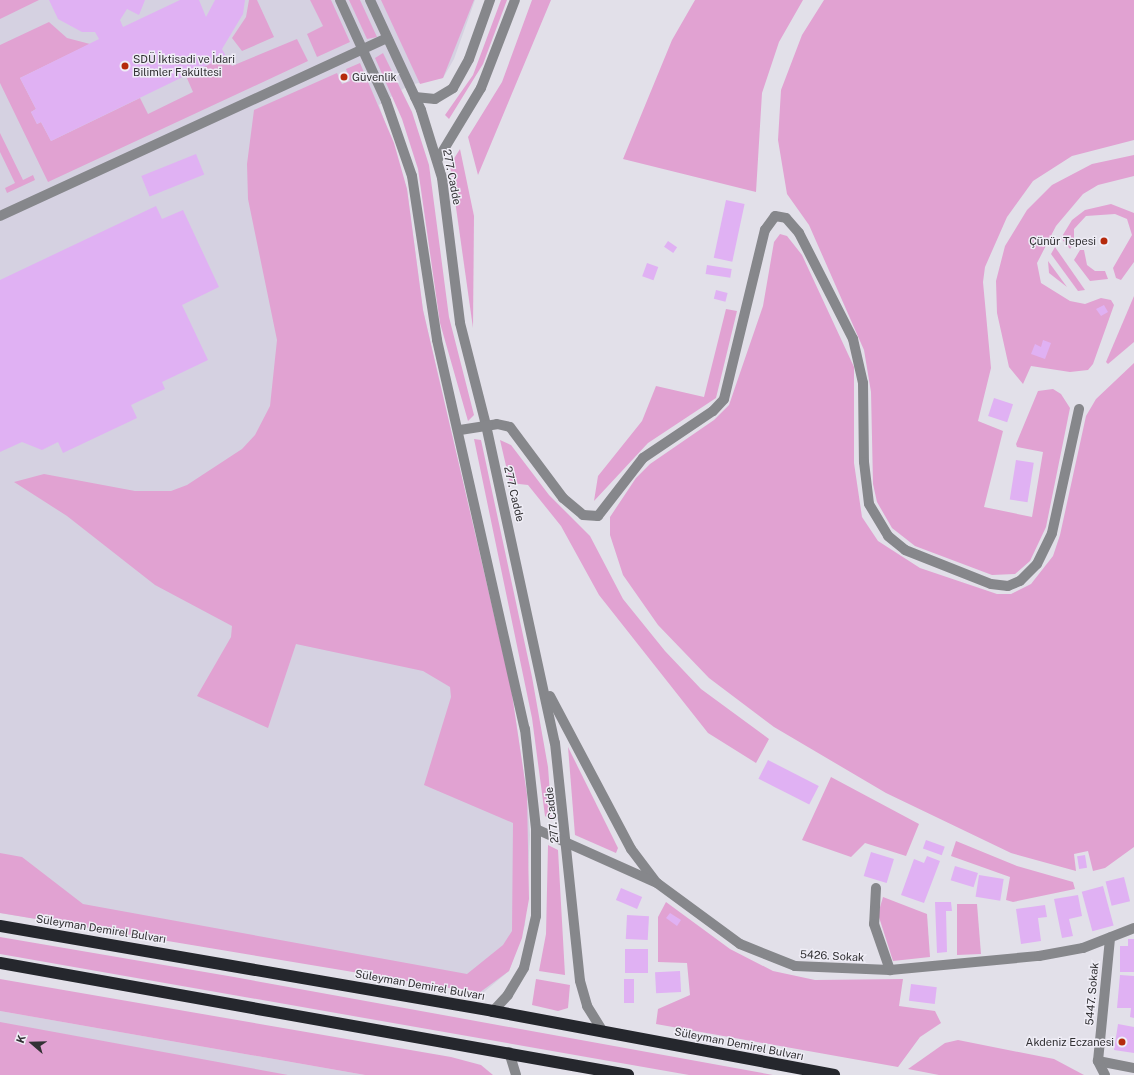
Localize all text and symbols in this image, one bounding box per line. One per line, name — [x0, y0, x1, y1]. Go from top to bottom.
place label: SDÜ İktisadi ve İdari Bilimler Fakültesi — [133, 53, 235, 79]
marker: SDÜ İktisadi ve İdari Bilimler Fakültesi — [120, 61, 130, 71]
place label: Güvenlik — [352, 70, 397, 84]
marker: Güvenlik — [339, 72, 349, 82]
street label: 277. Cadde — [440, 148, 464, 206]
place label: Çünür Tepesi — [1029, 234, 1096, 248]
marker: Çünür Tepesi — [1099, 236, 1109, 246]
street label: 277. Cadde — [501, 465, 527, 523]
street label: 277. Cadde — [542, 786, 562, 844]
street label: Süleyman Demirel Bulvarı — [35, 912, 167, 946]
street label: 5426. Sokak — [800, 948, 864, 964]
street label: 5447. Sokak — [1083, 962, 1101, 1026]
street label: Süleyman Demirel Bulvarı — [354, 967, 486, 1003]
north arrow — [12, 1023, 52, 1063]
street label: Süleyman Demirel Bulvarı — [673, 1025, 805, 1063]
text: K — [14, 1033, 28, 1045]
place label: Akdeniz Eczanesi — [1026, 1035, 1114, 1049]
marker: Akdeniz Eczanesi — [1117, 1037, 1127, 1047]

